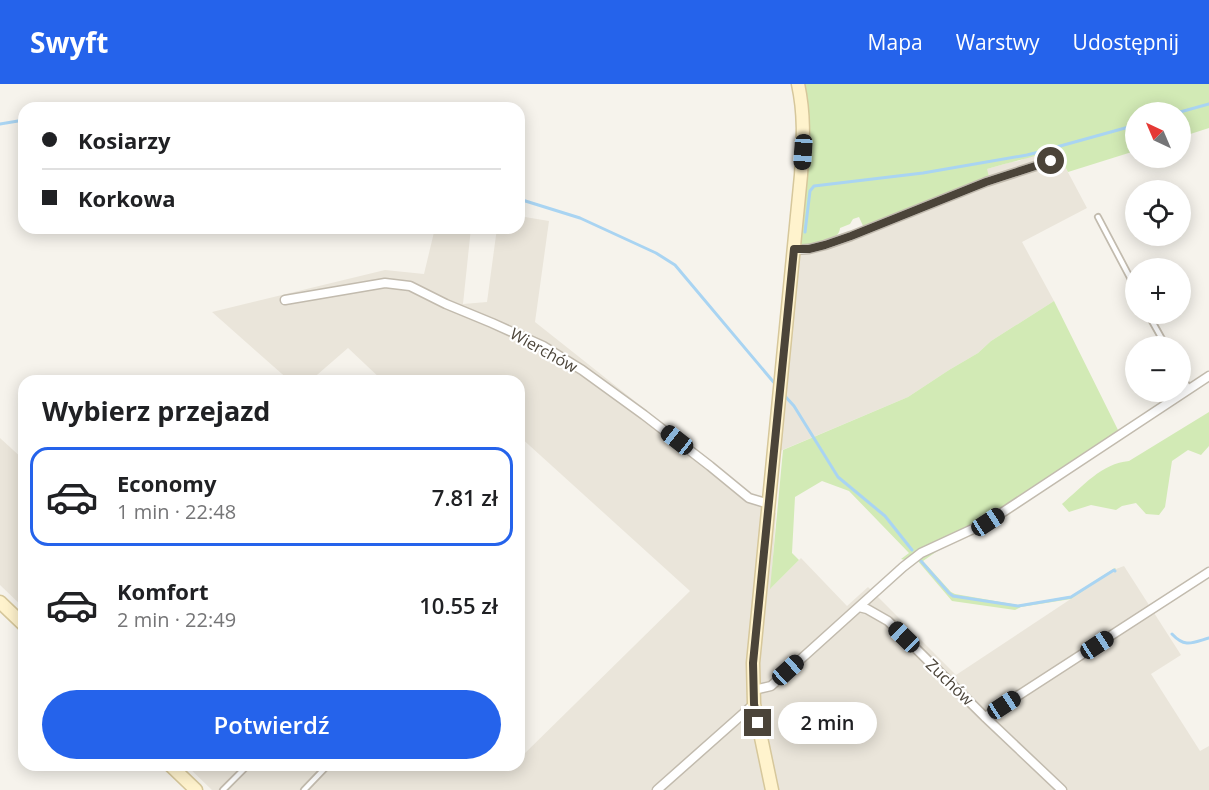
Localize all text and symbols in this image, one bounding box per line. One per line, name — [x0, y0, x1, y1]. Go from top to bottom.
text: Swyft — [30, 23, 108, 61]
text: Mapa — [868, 28, 923, 56]
text: Warstwy — [956, 28, 1040, 56]
text: Udostępnij — [1073, 28, 1179, 56]
north arrow — [1125, 102, 1191, 168]
map controls — [1125, 102, 1191, 402]
text: Kosiarzy — [78, 125, 170, 155]
car — [793, 133, 813, 171]
route start — [1037, 147, 1064, 174]
button: locate — [1125, 180, 1191, 246]
text: Korkowa — [78, 183, 176, 213]
button: + — [1125, 258, 1191, 324]
street label: Wierchów — [506, 322, 582, 378]
button: − — [1125, 336, 1191, 402]
text: Wybierz przejazd — [42, 392, 270, 429]
car — [657, 422, 697, 458]
text: Economy — [117, 468, 216, 498]
icon: car — [45, 470, 99, 524]
text: 7.81 zł — [432, 482, 498, 512]
text: 1 min · 22:48 — [117, 498, 236, 525]
car — [968, 505, 1008, 539]
text: Komfort — [117, 576, 209, 606]
icon: car — [45, 578, 99, 632]
text: 10.55 zł — [419, 590, 498, 620]
text: 2 min · 22:49 — [117, 606, 236, 633]
car — [885, 618, 923, 656]
car — [1077, 628, 1117, 662]
car — [769, 651, 807, 689]
street label: Zuchów — [921, 654, 979, 711]
car — [984, 688, 1024, 722]
button: Potwierdź — [42, 690, 501, 759]
callout: 2 min — [779, 702, 878, 744]
route end — [744, 709, 771, 736]
text: 2 min — [801, 709, 855, 736]

